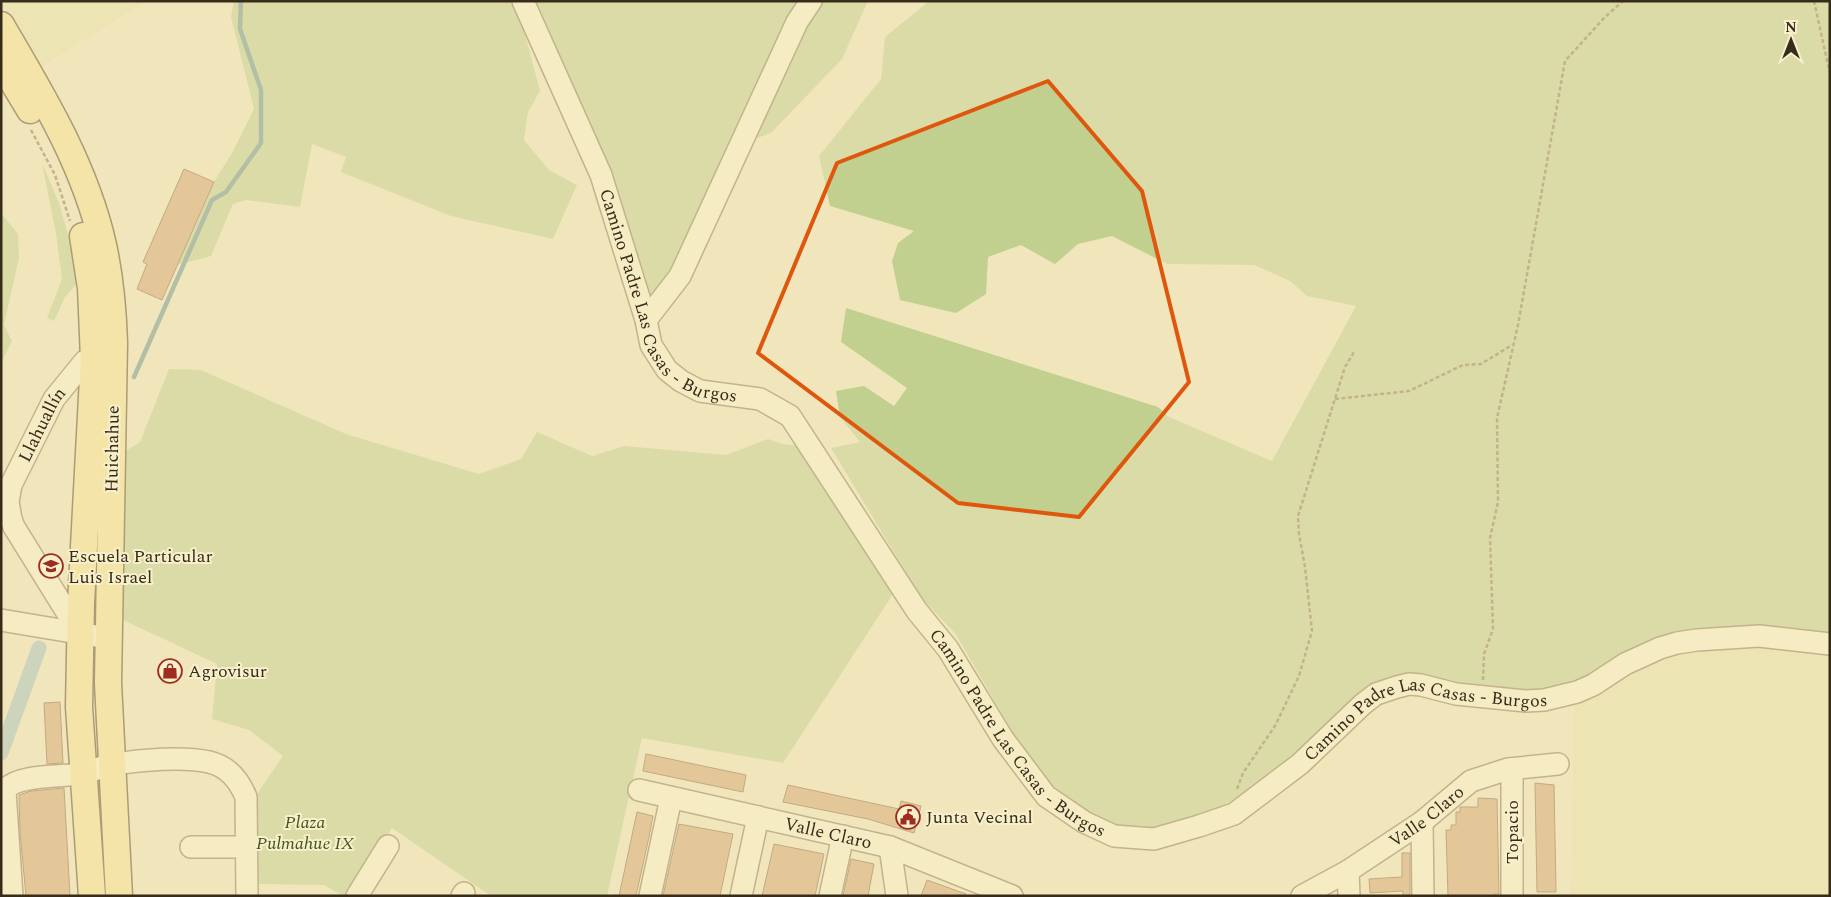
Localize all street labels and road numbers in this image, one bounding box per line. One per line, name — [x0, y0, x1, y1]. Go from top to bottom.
street label: Camino Padre Las Casas - Burgos — [592, 185, 739, 410]
street label: Llahuallín — [11, 381, 73, 467]
street label: Huichahue — [98, 405, 127, 493]
street label: Camino Padre Las Casas - Burgos — [923, 623, 1110, 844]
street label: Camino Padre Las Casas - Burgos — [1298, 671, 1548, 768]
street label: Valle Claro — [1383, 779, 1470, 854]
street label: Topacio — [1499, 800, 1526, 864]
street label: Valle Claro — [782, 810, 874, 856]

